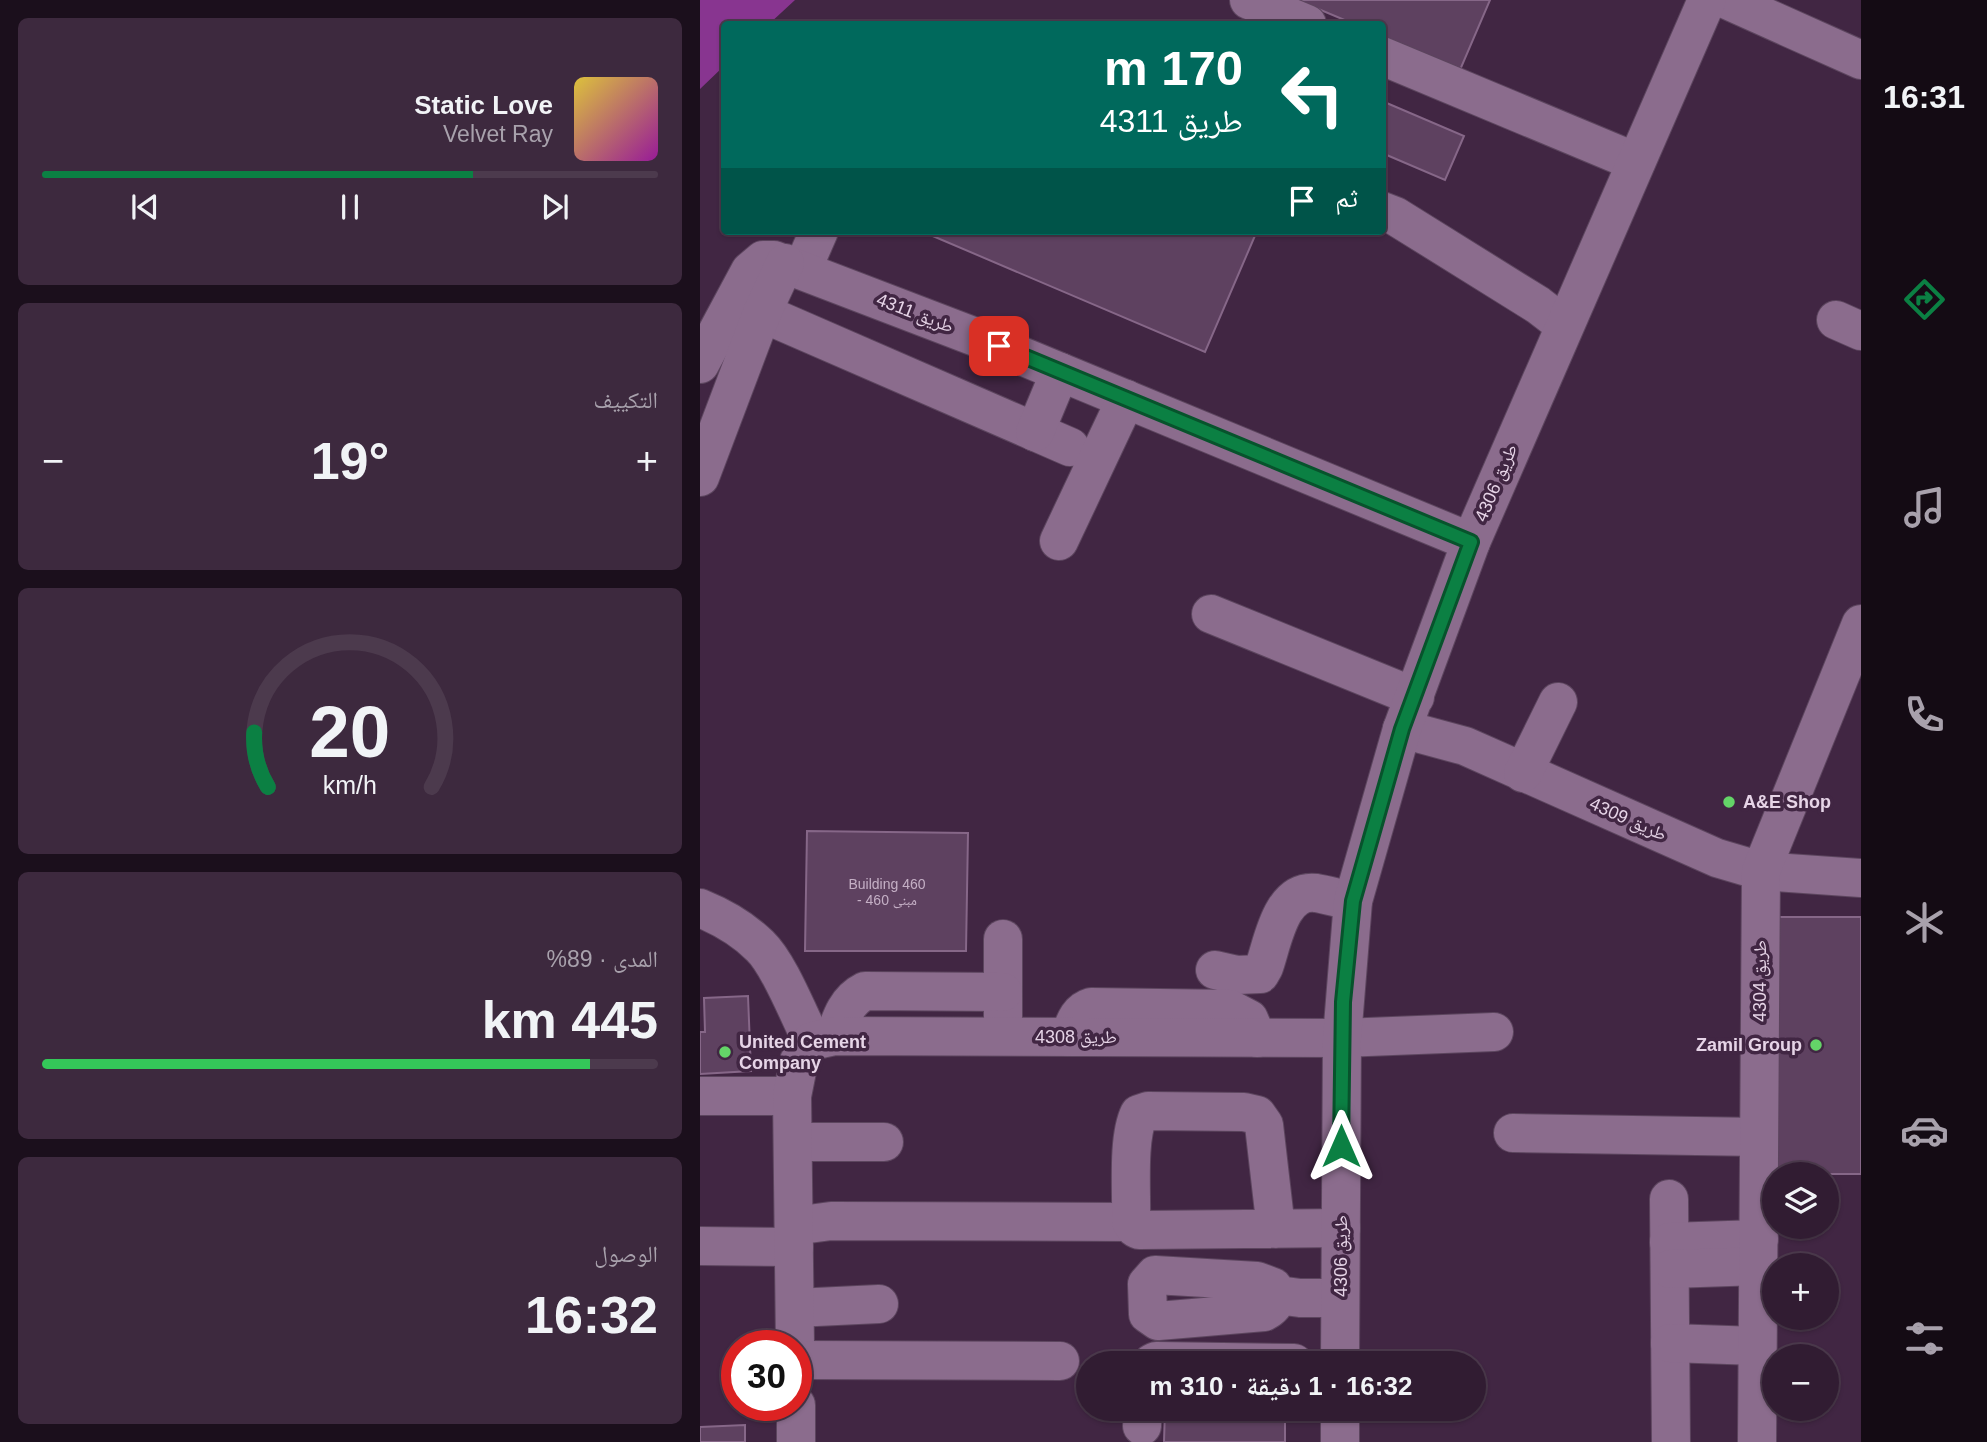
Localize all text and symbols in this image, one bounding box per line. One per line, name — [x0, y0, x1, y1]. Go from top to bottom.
text: 170 m — [1104, 41, 1243, 95]
icon: left — [1267, 49, 1358, 140]
text: 16:31 — [1883, 79, 1965, 115]
text: Static Love — [414, 90, 553, 120]
text: طريق 4311 — [1100, 103, 1243, 139]
text: Velvet Ray — [443, 121, 553, 147]
icon: arrive — [1283, 182, 1321, 220]
text: ثم — [1335, 183, 1358, 213]
icon: previous — [126, 188, 164, 226]
icon: pause — [331, 188, 369, 226]
icon: next — [536, 188, 574, 226]
icon: directions — [1900, 275, 1949, 324]
street label: طريق 4311 — [873, 289, 956, 338]
pin — [969, 316, 1029, 376]
icon: arrive — [980, 327, 1018, 365]
text: التكييف — [593, 387, 658, 413]
text: 19° — [311, 432, 389, 490]
text: − — [42, 440, 64, 482]
text: + — [636, 440, 658, 482]
street label: طريق 4306 — [1471, 441, 1522, 525]
icon: music — [1900, 483, 1949, 532]
icon: phone — [1900, 690, 1949, 739]
text: 20 — [310, 691, 390, 772]
text: km/h — [323, 771, 377, 799]
place label: A&E Shop — [1743, 792, 1831, 812]
street label: طريق 4309 — [1586, 793, 1669, 846]
marker: A&E Shop — [1721, 794, 1737, 810]
house number: Building 460 - مبنى 460 — [848, 876, 926, 909]
icon: climate — [1900, 898, 1949, 947]
street label: طريق 4304 — [1750, 940, 1771, 1022]
text: المدى · 89% — [547, 946, 658, 972]
text: 445 km — [482, 991, 658, 1049]
street label: طريق 4308 — [1035, 1027, 1117, 1048]
place label: United Cement Company — [739, 1032, 866, 1073]
place label: Zamil Group — [1696, 1035, 1802, 1055]
marker: Zamil Group — [1808, 1037, 1824, 1053]
marker: United Cement Company — [717, 1044, 733, 1060]
icon: car — [1900, 1106, 1949, 1155]
position arrow — [1304, 1109, 1378, 1183]
map controls — [1762, 1162, 1839, 1421]
button: layers — [1762, 1162, 1839, 1239]
street label: طريق 4306 — [1331, 1215, 1352, 1297]
text: الوصول — [594, 1241, 658, 1267]
button: + — [1762, 1253, 1839, 1330]
text: 16:32 — [525, 1286, 658, 1344]
icon: filters — [1900, 1314, 1949, 1363]
speed limit sign: 30 — [721, 1330, 812, 1421]
button: − — [1762, 1344, 1839, 1421]
text: 16:32 · 1 دقيقة · 310 m — [1150, 1371, 1412, 1401]

